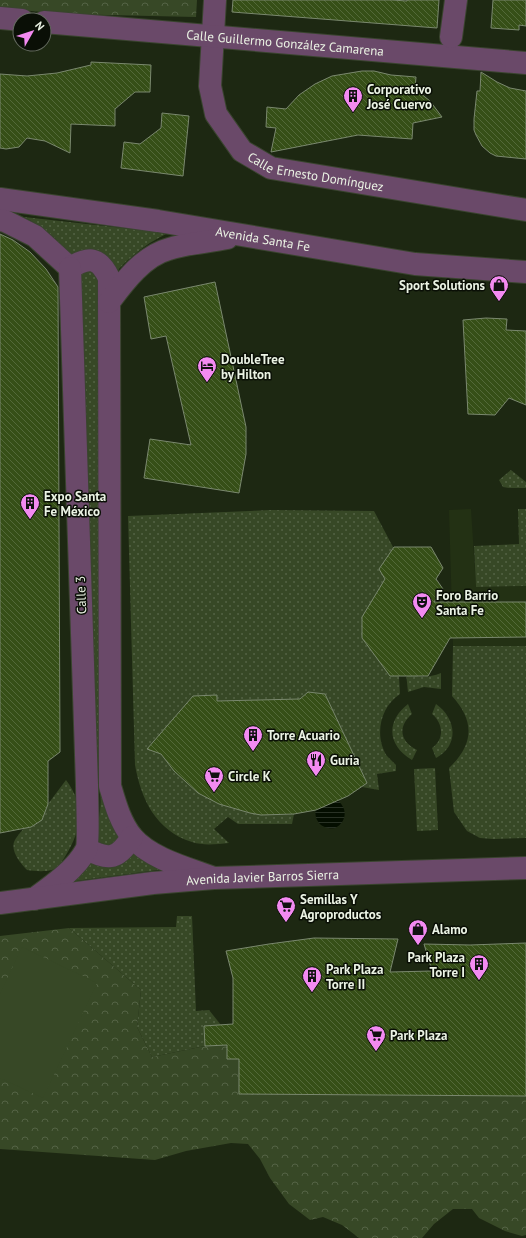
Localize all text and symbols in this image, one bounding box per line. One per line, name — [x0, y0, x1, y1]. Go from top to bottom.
north arrow — [12, 12, 52, 52]
text: N — [32, 18, 47, 33]
street label: Calle Guillermo González Camarena — [186, 26, 385, 59]
place label: Corporativo José Cuervo — [366, 81, 432, 113]
building icon: Corporativo José Cuervo — [342, 85, 364, 113]
street label: Calle Ernesto Domínguez — [245, 148, 385, 195]
street label: Avenida Santa Fe — [214, 222, 312, 255]
shop icon: Sport Solutions — [488, 274, 510, 302]
place label: Sport Solutions — [399, 277, 486, 294]
place label: DoubleTree by Hilton — [221, 351, 285, 383]
hotel icon: DoubleTree by Hilton — [196, 355, 218, 383]
place label: Expo Santa Fe México — [44, 488, 106, 520]
building icon: Expo Santa Fe México — [19, 492, 41, 520]
street label: Calle 3 — [72, 576, 90, 614]
place label: Foro Barrio Santa Fe — [436, 587, 498, 619]
theatre icon: Foro Barrio Santa Fe — [411, 591, 433, 619]
building icon: Torre Acuario — [242, 724, 264, 752]
place label: Torre Acuario — [267, 727, 340, 744]
restaurant icon: Guria — [305, 749, 327, 777]
place label: Guria — [330, 752, 359, 769]
supermarket icon: Circle K — [203, 765, 225, 793]
place label: Circle K — [228, 768, 271, 785]
street label: Avenida Javier Barros Sierra — [185, 865, 339, 889]
place label: Semillas Y Agroproductos — [300, 891, 382, 923]
supermarket icon: Semillas Y Agroproductos — [275, 895, 297, 923]
shop icon: Alamo — [407, 918, 429, 946]
place label: Alamo — [432, 921, 468, 938]
place label: Park Plaza Torre I — [408, 949, 465, 981]
building icon: Park Plaza Torre I — [468, 953, 490, 981]
place label: Park Plaza Torre II — [326, 961, 383, 993]
building icon: Park Plaza Torre II — [301, 965, 323, 993]
supermarket icon: Park Plaza — [365, 1024, 387, 1052]
place label: Park Plaza — [390, 1027, 447, 1044]

